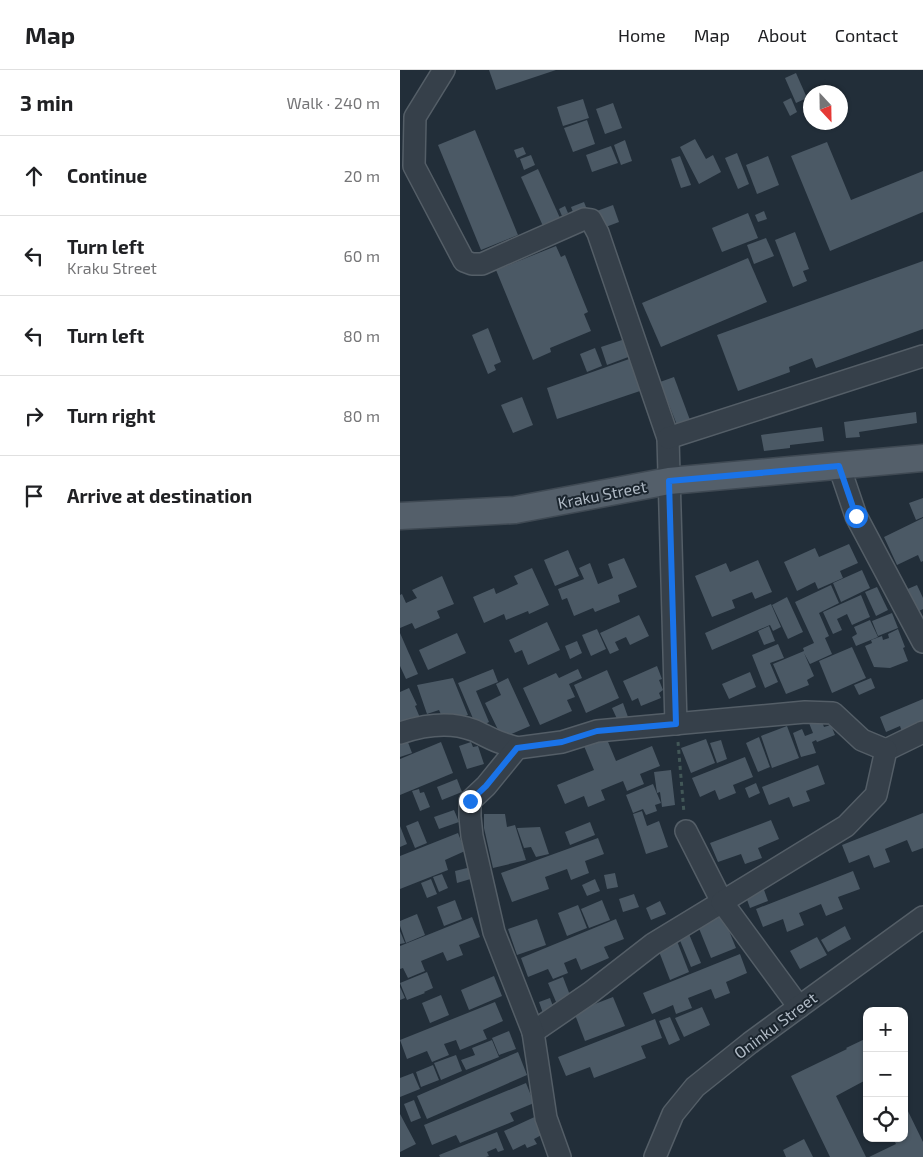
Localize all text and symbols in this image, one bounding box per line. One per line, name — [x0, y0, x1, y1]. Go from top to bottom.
text: Map — [25, 20, 75, 49]
text: Home — [618, 24, 666, 46]
text: Map — [694, 24, 730, 46]
text: About — [758, 24, 807, 46]
text: Contact — [835, 24, 898, 46]
north arrow — [803, 85, 848, 130]
text: 3 min — [20, 90, 73, 115]
text: Walk · 240 m — [287, 93, 380, 112]
icon: ahead — [20, 162, 48, 190]
text: Continue — [67, 164, 147, 187]
text: 20 m — [344, 166, 380, 185]
text: Turn left — [67, 235, 144, 258]
icon: left — [20, 242, 48, 270]
text: 60 m — [344, 246, 380, 265]
text: Kraku Street — [67, 258, 157, 277]
icon: left — [20, 322, 48, 350]
text: Turn left — [67, 324, 144, 347]
text: 80 m — [343, 326, 380, 345]
icon: right — [20, 402, 48, 430]
text: Turn right — [67, 404, 155, 427]
text: 80 m — [343, 406, 380, 425]
street label: Kraku Street — [556, 476, 648, 512]
icon: arrive — [20, 482, 48, 510]
text: Arrive at destination — [67, 484, 252, 507]
route start — [845, 505, 868, 528]
route end — [459, 790, 482, 813]
street label: Oninku Street — [730, 988, 820, 1062]
map controls — [863, 1007, 908, 1142]
button: + — [863, 1007, 908, 1052]
button: − — [863, 1052, 908, 1097]
button: locate — [863, 1097, 908, 1142]

